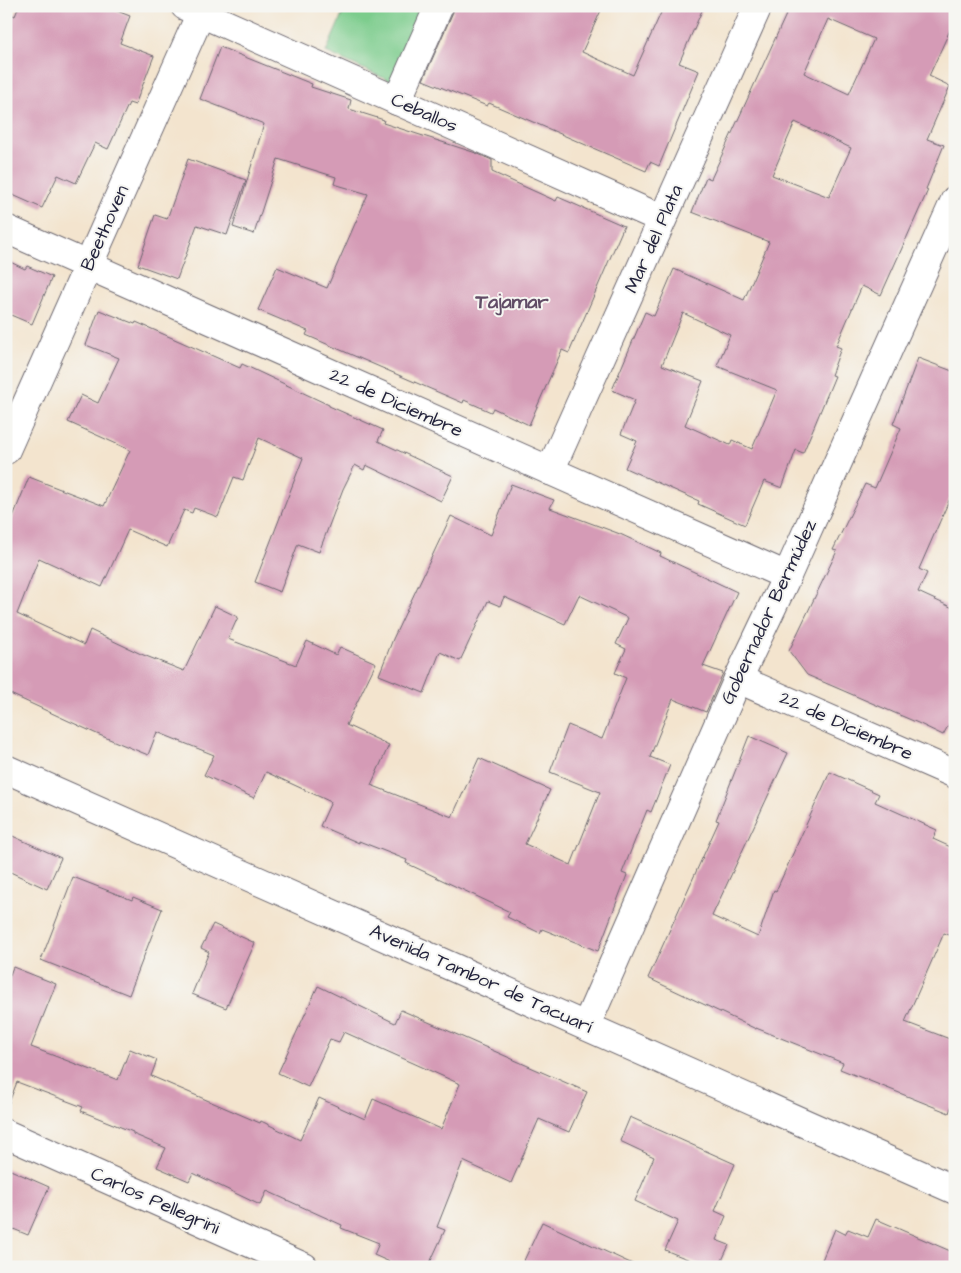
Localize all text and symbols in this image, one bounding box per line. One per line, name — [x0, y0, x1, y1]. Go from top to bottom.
street label: Ceballos — [386, 86, 462, 140]
street label: Mar del Plata — [618, 180, 690, 298]
street label: Beethoven — [74, 181, 136, 275]
district label: Tajamar — [474, 288, 550, 316]
street label: 22 de Diciembre — [325, 361, 467, 445]
street label: Gobernador Bermúdez — [714, 515, 824, 709]
street label: 22 de Diciembre — [775, 684, 917, 768]
street label: Avenida Tambor de Tacuarí — [365, 918, 597, 1040]
street label: Carlos Pellegrini — [86, 1160, 224, 1242]

